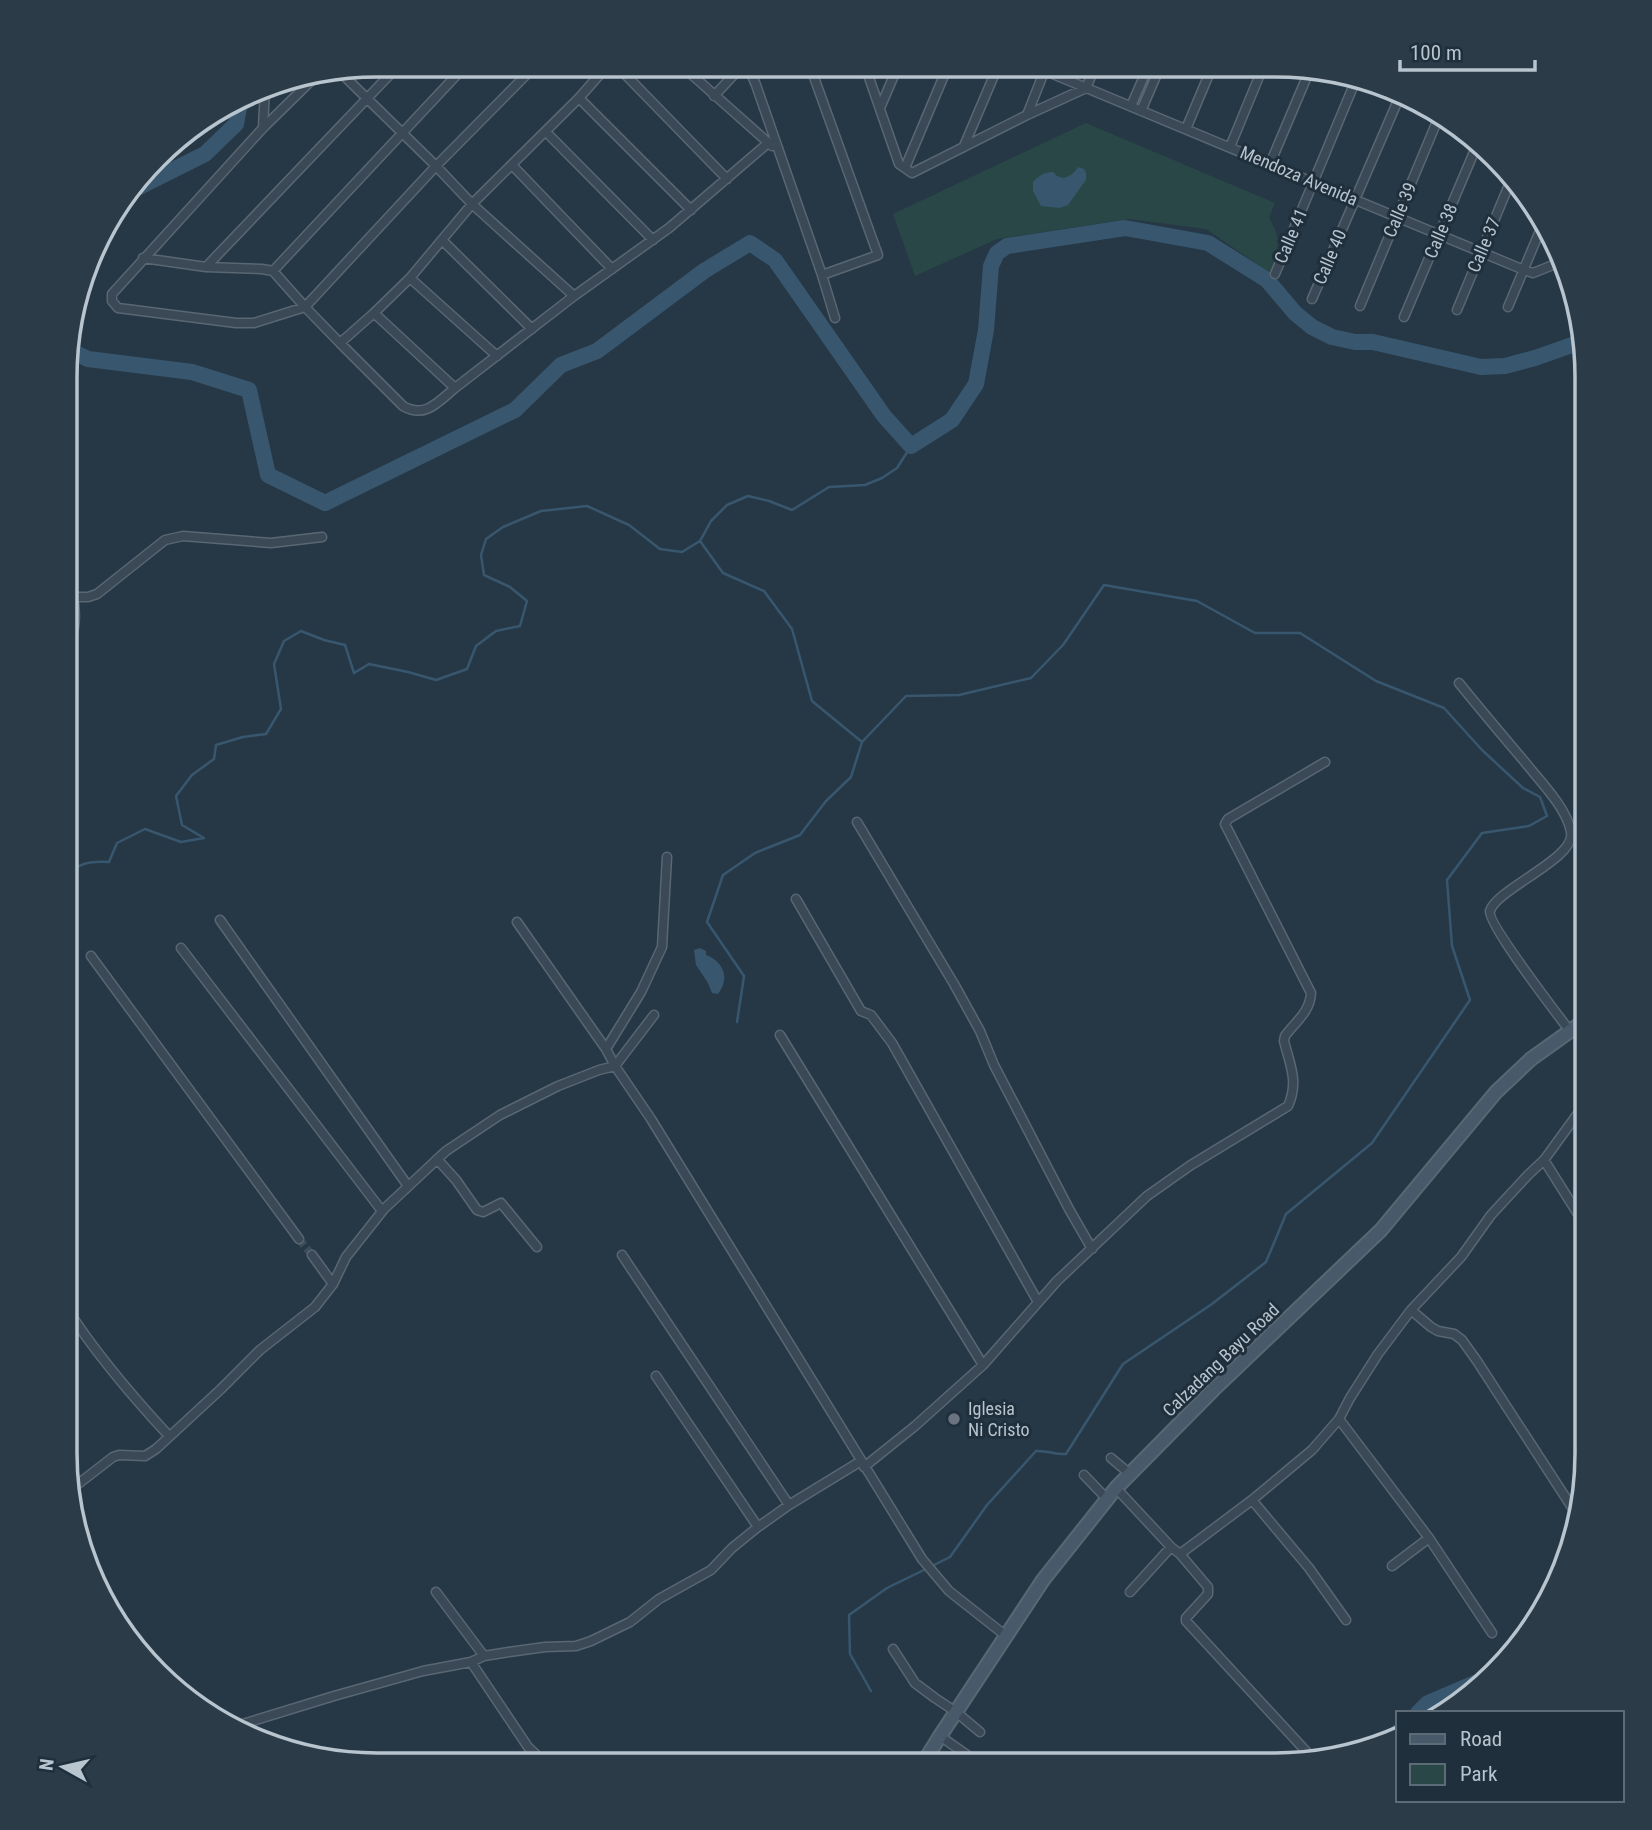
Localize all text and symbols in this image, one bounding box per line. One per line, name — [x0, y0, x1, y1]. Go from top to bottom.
scale bar — [1400, 28, 1535, 72]
text: 100 m — [1410, 41, 1462, 65]
street label: Mendoza Avenida — [1237, 141, 1361, 210]
street label: Calle 39 — [1379, 179, 1420, 240]
street label: Calle 38 — [1420, 200, 1461, 261]
street label: Calle 41 — [1270, 205, 1311, 266]
street label: Calle 37 — [1463, 214, 1504, 275]
street label: Calle 40 — [1309, 226, 1350, 287]
street label: Calzadang Bayu Road — [1158, 1299, 1283, 1421]
place label: Iglesia Ni Cristo — [968, 1398, 1030, 1440]
marker: Iglesia Ni Cristo — [946, 1411, 962, 1427]
legend — [1396, 1711, 1624, 1802]
text: Road — [1460, 1727, 1502, 1751]
north arrow — [28, 1732, 98, 1802]
text: N — [34, 1757, 59, 1772]
text: Park — [1460, 1762, 1498, 1786]

